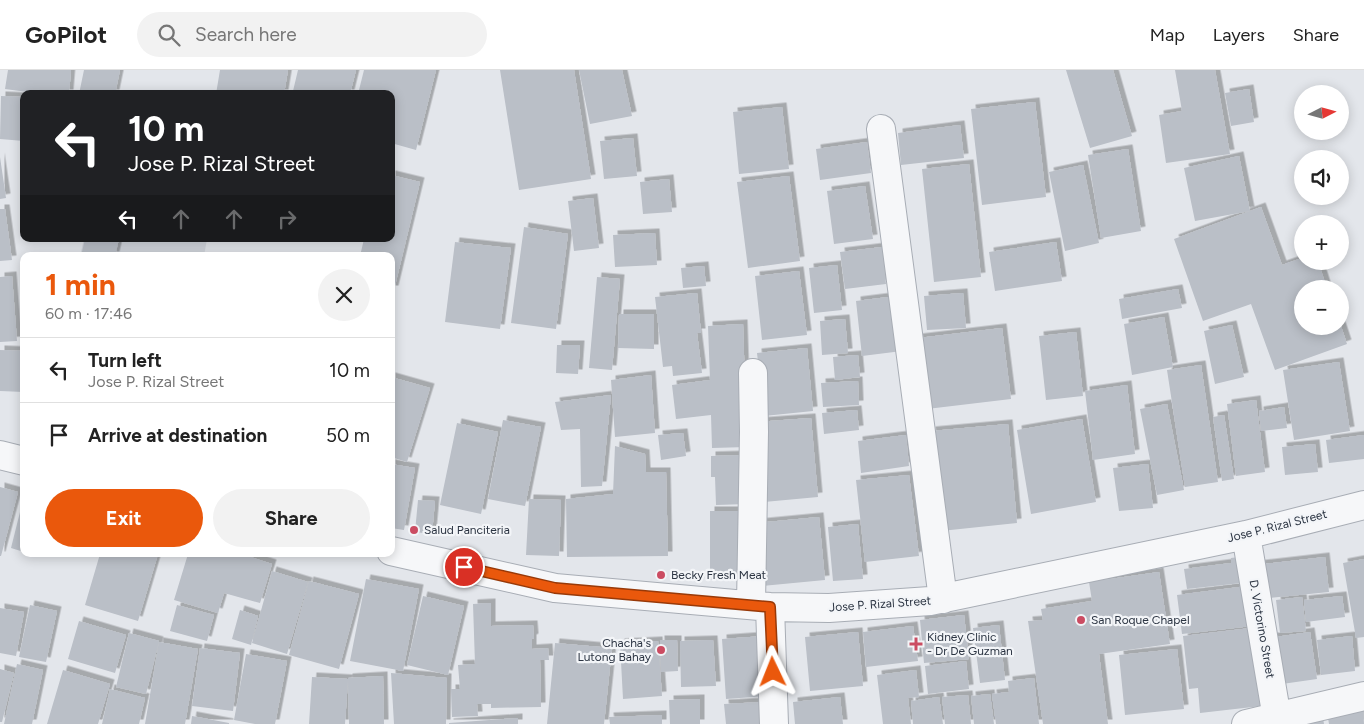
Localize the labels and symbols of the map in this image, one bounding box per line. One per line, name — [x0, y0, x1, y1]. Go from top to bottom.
north arrow — [1294, 85, 1349, 140]
street label: Jose P. Rizal Street — [1226, 507, 1329, 545]
place label: Salud Panciteria — [424, 523, 510, 537]
marker: Salud Panciteria — [408, 524, 420, 536]
pin — [443, 546, 485, 588]
place label: Becky Fresh Meat — [671, 568, 767, 582]
marker: Becky Fresh Meat — [655, 569, 667, 581]
street label: D. Victorino Street — [1246, 579, 1278, 680]
street label: Jose P. Rizal Street — [829, 593, 932, 615]
place label: San Roque Chapel — [1091, 613, 1190, 627]
marker: San Roque Chapel — [1075, 614, 1087, 626]
place label: Kidney Clinic - Dr De Guzman — [927, 630, 1013, 658]
place label: Chacha's Lutong Bahay — [577, 636, 652, 664]
marker: Kidney Clinic - Dr De Guzman — [909, 637, 923, 651]
marker: Chacha's Lutong Bahay — [655, 644, 667, 656]
position arrow — [746, 645, 798, 697]

